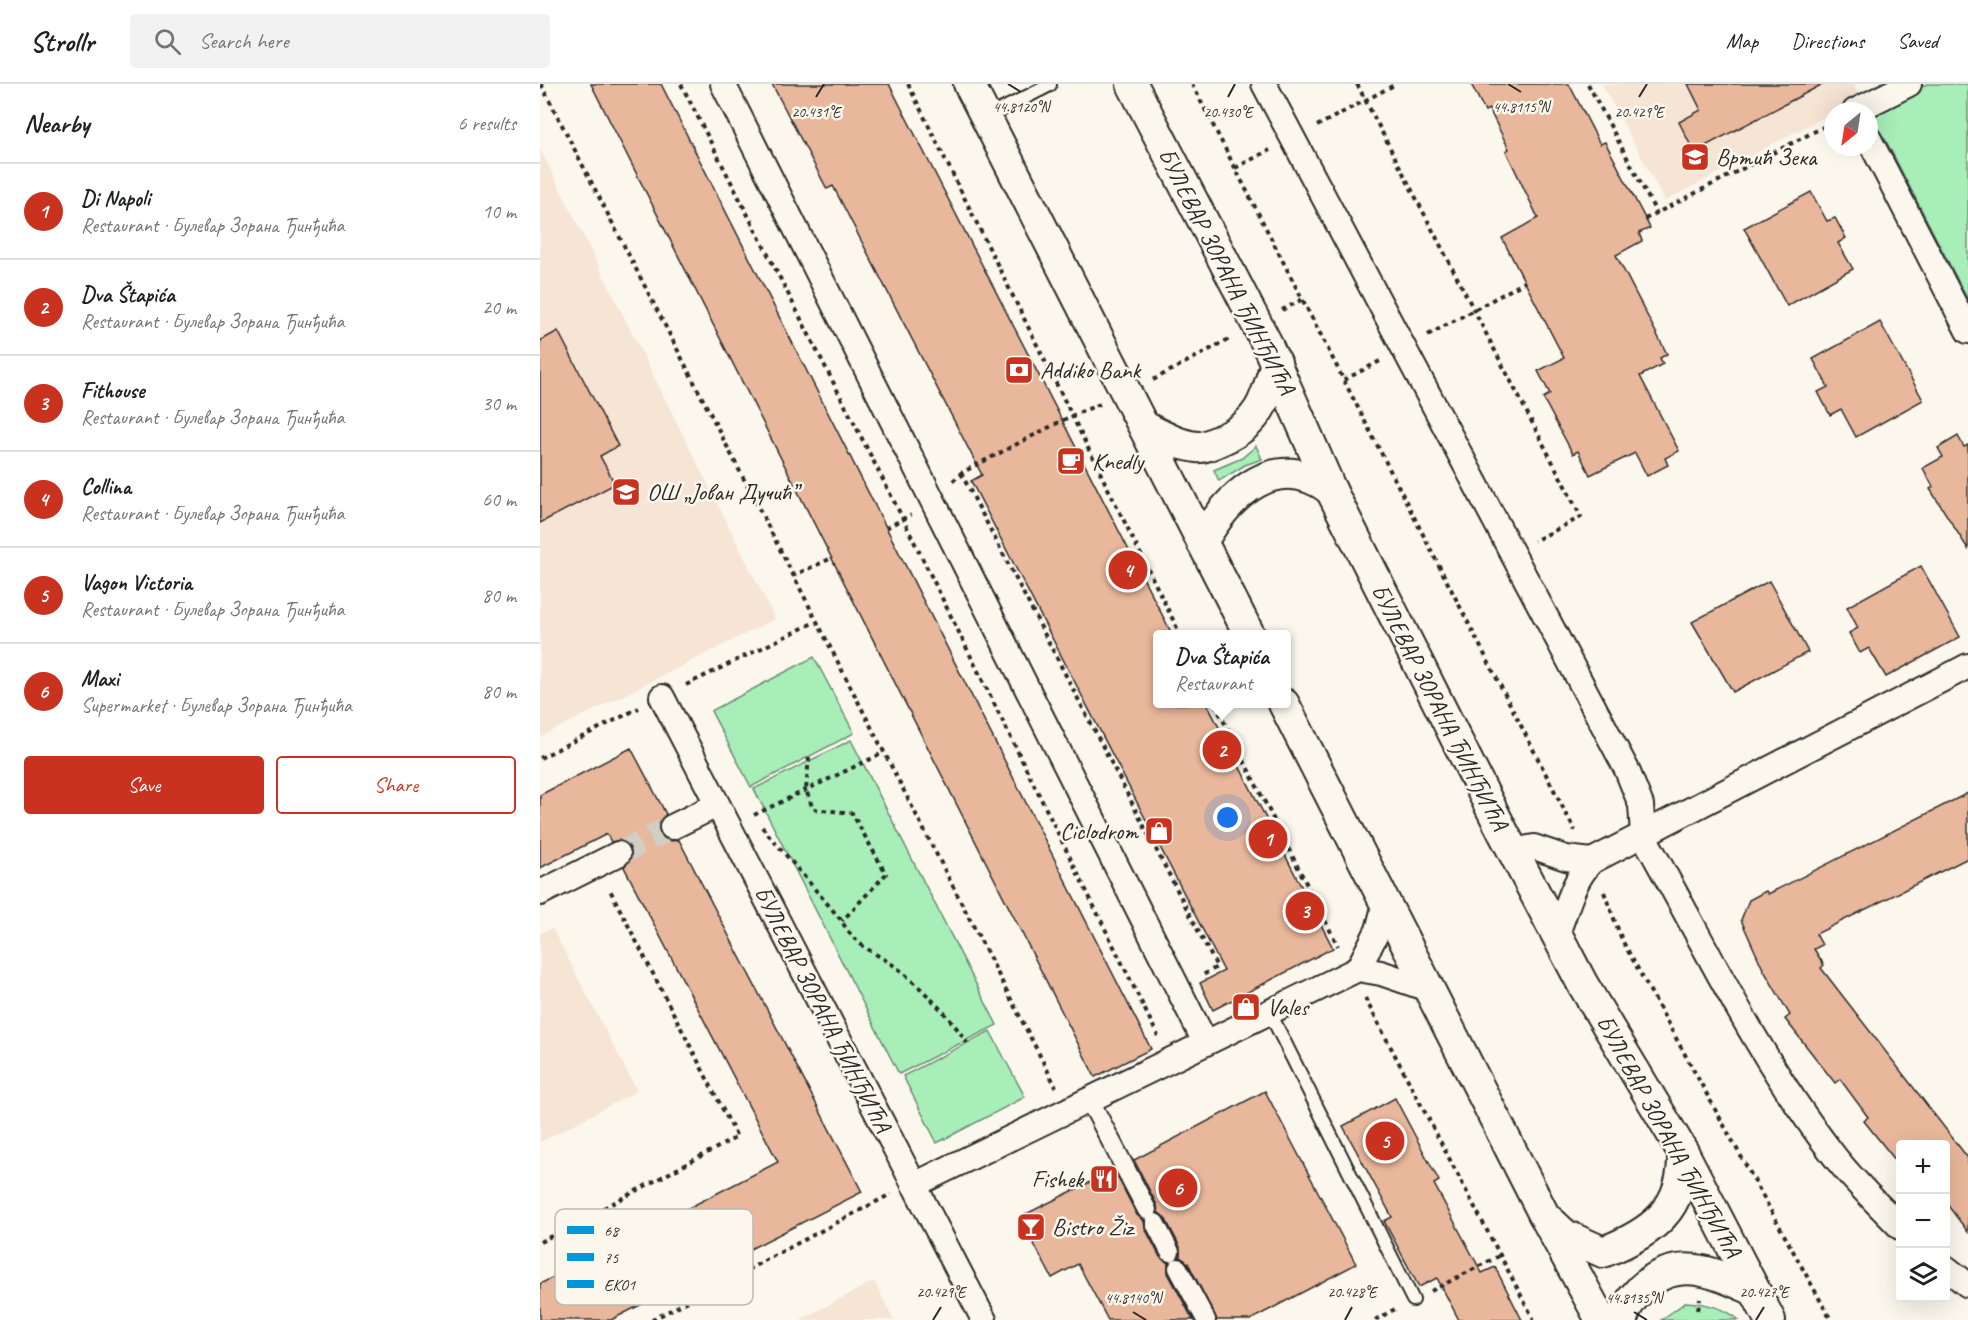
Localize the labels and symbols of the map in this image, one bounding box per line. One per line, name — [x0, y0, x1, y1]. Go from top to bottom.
text: 44.8120°N — [993, 98, 1052, 117]
text: 44.8115°N — [1493, 98, 1552, 117]
north arrow — [1824, 102, 1878, 156]
text: 20.431°E — [792, 103, 843, 122]
text: 20.430°E — [1204, 103, 1255, 122]
text: 20.429°E — [1615, 103, 1666, 122]
school or university icon: Вртић Зека — [1679, 141, 1711, 173]
place label: Вртић Зека — [1716, 142, 1818, 172]
street label: БУЛЕВАР ЗОРАНА ЂИНЂИЋА — [1152, 143, 1303, 400]
bank icon: Addiko Bank — [1003, 354, 1035, 386]
place label: Addiko Bank — [1040, 355, 1143, 385]
cafe icon: Knedly — [1055, 445, 1087, 477]
place label: Knedly — [1092, 446, 1145, 476]
school or university icon: ОШ „Јован Дучић” — [610, 476, 642, 508]
place label: ОШ „Јован Дучић” — [647, 477, 803, 507]
pin: 4 — [1108, 548, 1148, 592]
street label: БУЛЕВАР ЗОРАНА ЂИНЂИЋА — [1365, 579, 1516, 836]
pin: 2 — [1202, 728, 1242, 772]
your location — [1213, 803, 1242, 832]
shop icon: Ciclodrom — [1143, 815, 1175, 847]
place label: Ciclodrom — [1060, 816, 1139, 846]
pin: 1 — [1248, 816, 1288, 861]
street label: БУЛЕВАР ЗОРАНА ЂИНЂИЋА — [748, 881, 899, 1138]
pin: 3 — [1286, 888, 1324, 934]
shop icon: Vales — [1230, 991, 1262, 1023]
place label: Vales — [1267, 992, 1310, 1022]
street label: БУЛЕВАР ЗОРАНА ЂИНЂИЋА — [1590, 1010, 1749, 1263]
pin: 5 — [1366, 1118, 1404, 1164]
restaurant icon: Fishek — [1088, 1163, 1120, 1195]
place label: Fishek — [1032, 1164, 1085, 1194]
pin: 6 — [1158, 1166, 1198, 1210]
legend — [555, 1209, 753, 1305]
bar icon: Bistro Žiz — [1015, 1211, 1047, 1243]
place label: Bistro Žiz — [1052, 1212, 1135, 1242]
text: 68 — [604, 1221, 620, 1241]
text: 75 — [604, 1248, 619, 1268]
text: EKO1 — [604, 1275, 636, 1295]
text: 20.429°E — [917, 1283, 968, 1302]
text: 20.428°E — [1328, 1283, 1379, 1302]
text: 20.427°E — [1740, 1283, 1791, 1302]
text: 44.8140°N — [1105, 1289, 1164, 1308]
text: 44.8135°N — [1606, 1289, 1665, 1308]

